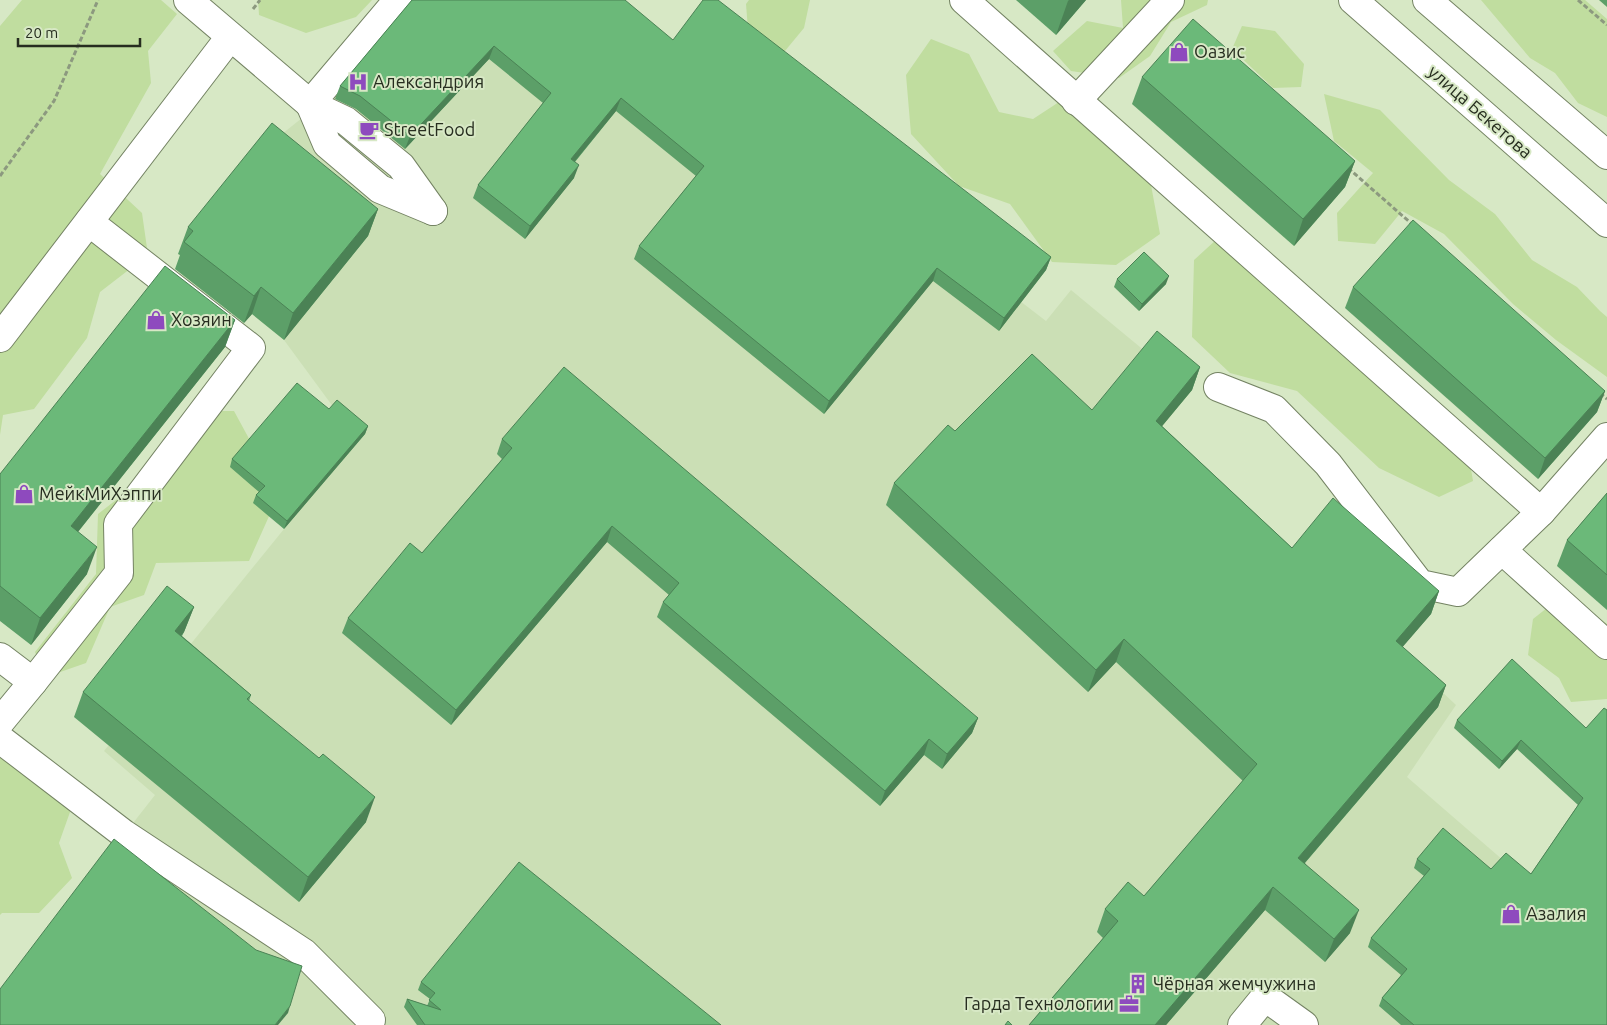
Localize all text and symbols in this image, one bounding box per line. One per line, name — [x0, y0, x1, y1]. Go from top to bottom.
scale bar — [18, 15, 140, 47]
text: 20 m — [25, 24, 58, 41]
shop icon: Оазис — [1168, 41, 1190, 63]
place label: Оазис — [1194, 41, 1245, 61]
street label: улица Бекетова — [1425, 61, 1537, 162]
hospital icon: Александрия — [347, 71, 369, 93]
place label: Александрия — [373, 71, 484, 91]
cafe icon: StreetFood — [358, 119, 380, 141]
place label: StreetFood — [384, 119, 475, 139]
shop icon: Хозяин — [145, 309, 167, 331]
place label: Хозяин — [171, 309, 232, 329]
shop icon: МейкМиХэппи — [13, 483, 35, 505]
place label: МейкМиХэппи — [39, 483, 162, 503]
shop icon: Азалия — [1500, 903, 1522, 925]
place label: Азалия — [1526, 903, 1586, 923]
building icon: Чёрная жемчужина — [1127, 973, 1149, 995]
place label: Чёрная жемчужина — [1153, 973, 1316, 993]
place label: Гарда Технологии — [964, 993, 1114, 1013]
office icon: Гарда Технологии — [1118, 993, 1140, 1015]

